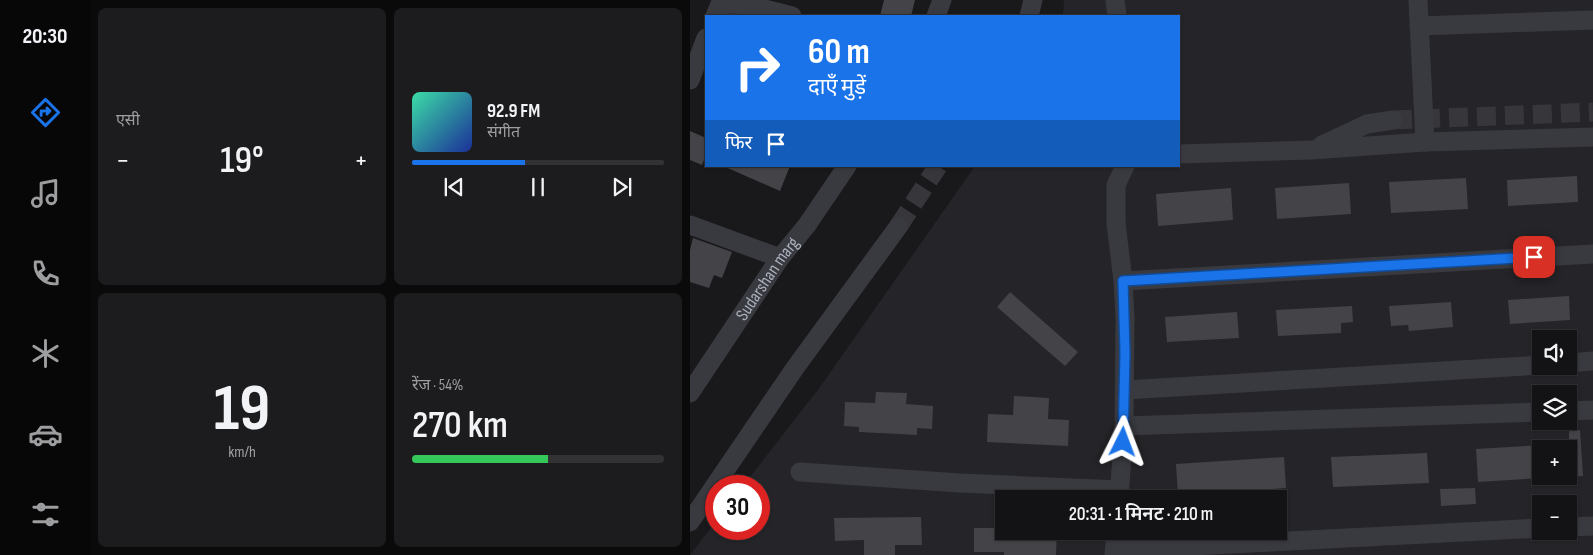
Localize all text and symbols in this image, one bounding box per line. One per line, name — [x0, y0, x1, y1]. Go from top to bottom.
text: 20:30 — [22, 23, 68, 50]
text: 60 m — [808, 31, 870, 74]
icon: right — [725, 35, 790, 100]
text: दाएँ मुड़ें — [808, 74, 866, 101]
icon: directions — [28, 95, 63, 130]
text: 92.9 FM — [487, 100, 540, 123]
text: एसी — [116, 111, 140, 130]
text: संगीत — [487, 123, 520, 142]
icon: arrive — [762, 130, 790, 158]
text: फिर — [725, 132, 752, 155]
text: 19° — [220, 138, 264, 183]
text: − — [116, 144, 130, 177]
text: + — [354, 144, 368, 177]
icon: previous — [440, 173, 468, 201]
icon: pause — [524, 173, 552, 201]
icon: next — [608, 173, 636, 201]
icon: music — [28, 176, 63, 211]
street label: Sudarshan marg — [731, 233, 803, 324]
pin — [1513, 236, 1555, 278]
icon: arrive — [1520, 243, 1548, 271]
icon: phone — [28, 256, 63, 291]
map controls — [1532, 330, 1577, 540]
button: sound — [1532, 330, 1577, 375]
icon: climate — [28, 336, 63, 371]
text: 19 — [214, 371, 270, 449]
text: रेंज · 54% — [412, 376, 463, 395]
button: layers — [1532, 385, 1577, 430]
text: 270 km — [412, 403, 508, 448]
position arrow — [1096, 415, 1148, 467]
icon: car — [28, 417, 63, 452]
button: + — [1532, 440, 1577, 485]
text: km/h — [228, 443, 256, 462]
speed limit sign: 30 — [705, 475, 770, 540]
button: − — [1532, 495, 1577, 540]
icon: filters — [28, 497, 63, 532]
text: 20:31 · 1 मिनट · 210 m — [1069, 503, 1213, 526]

